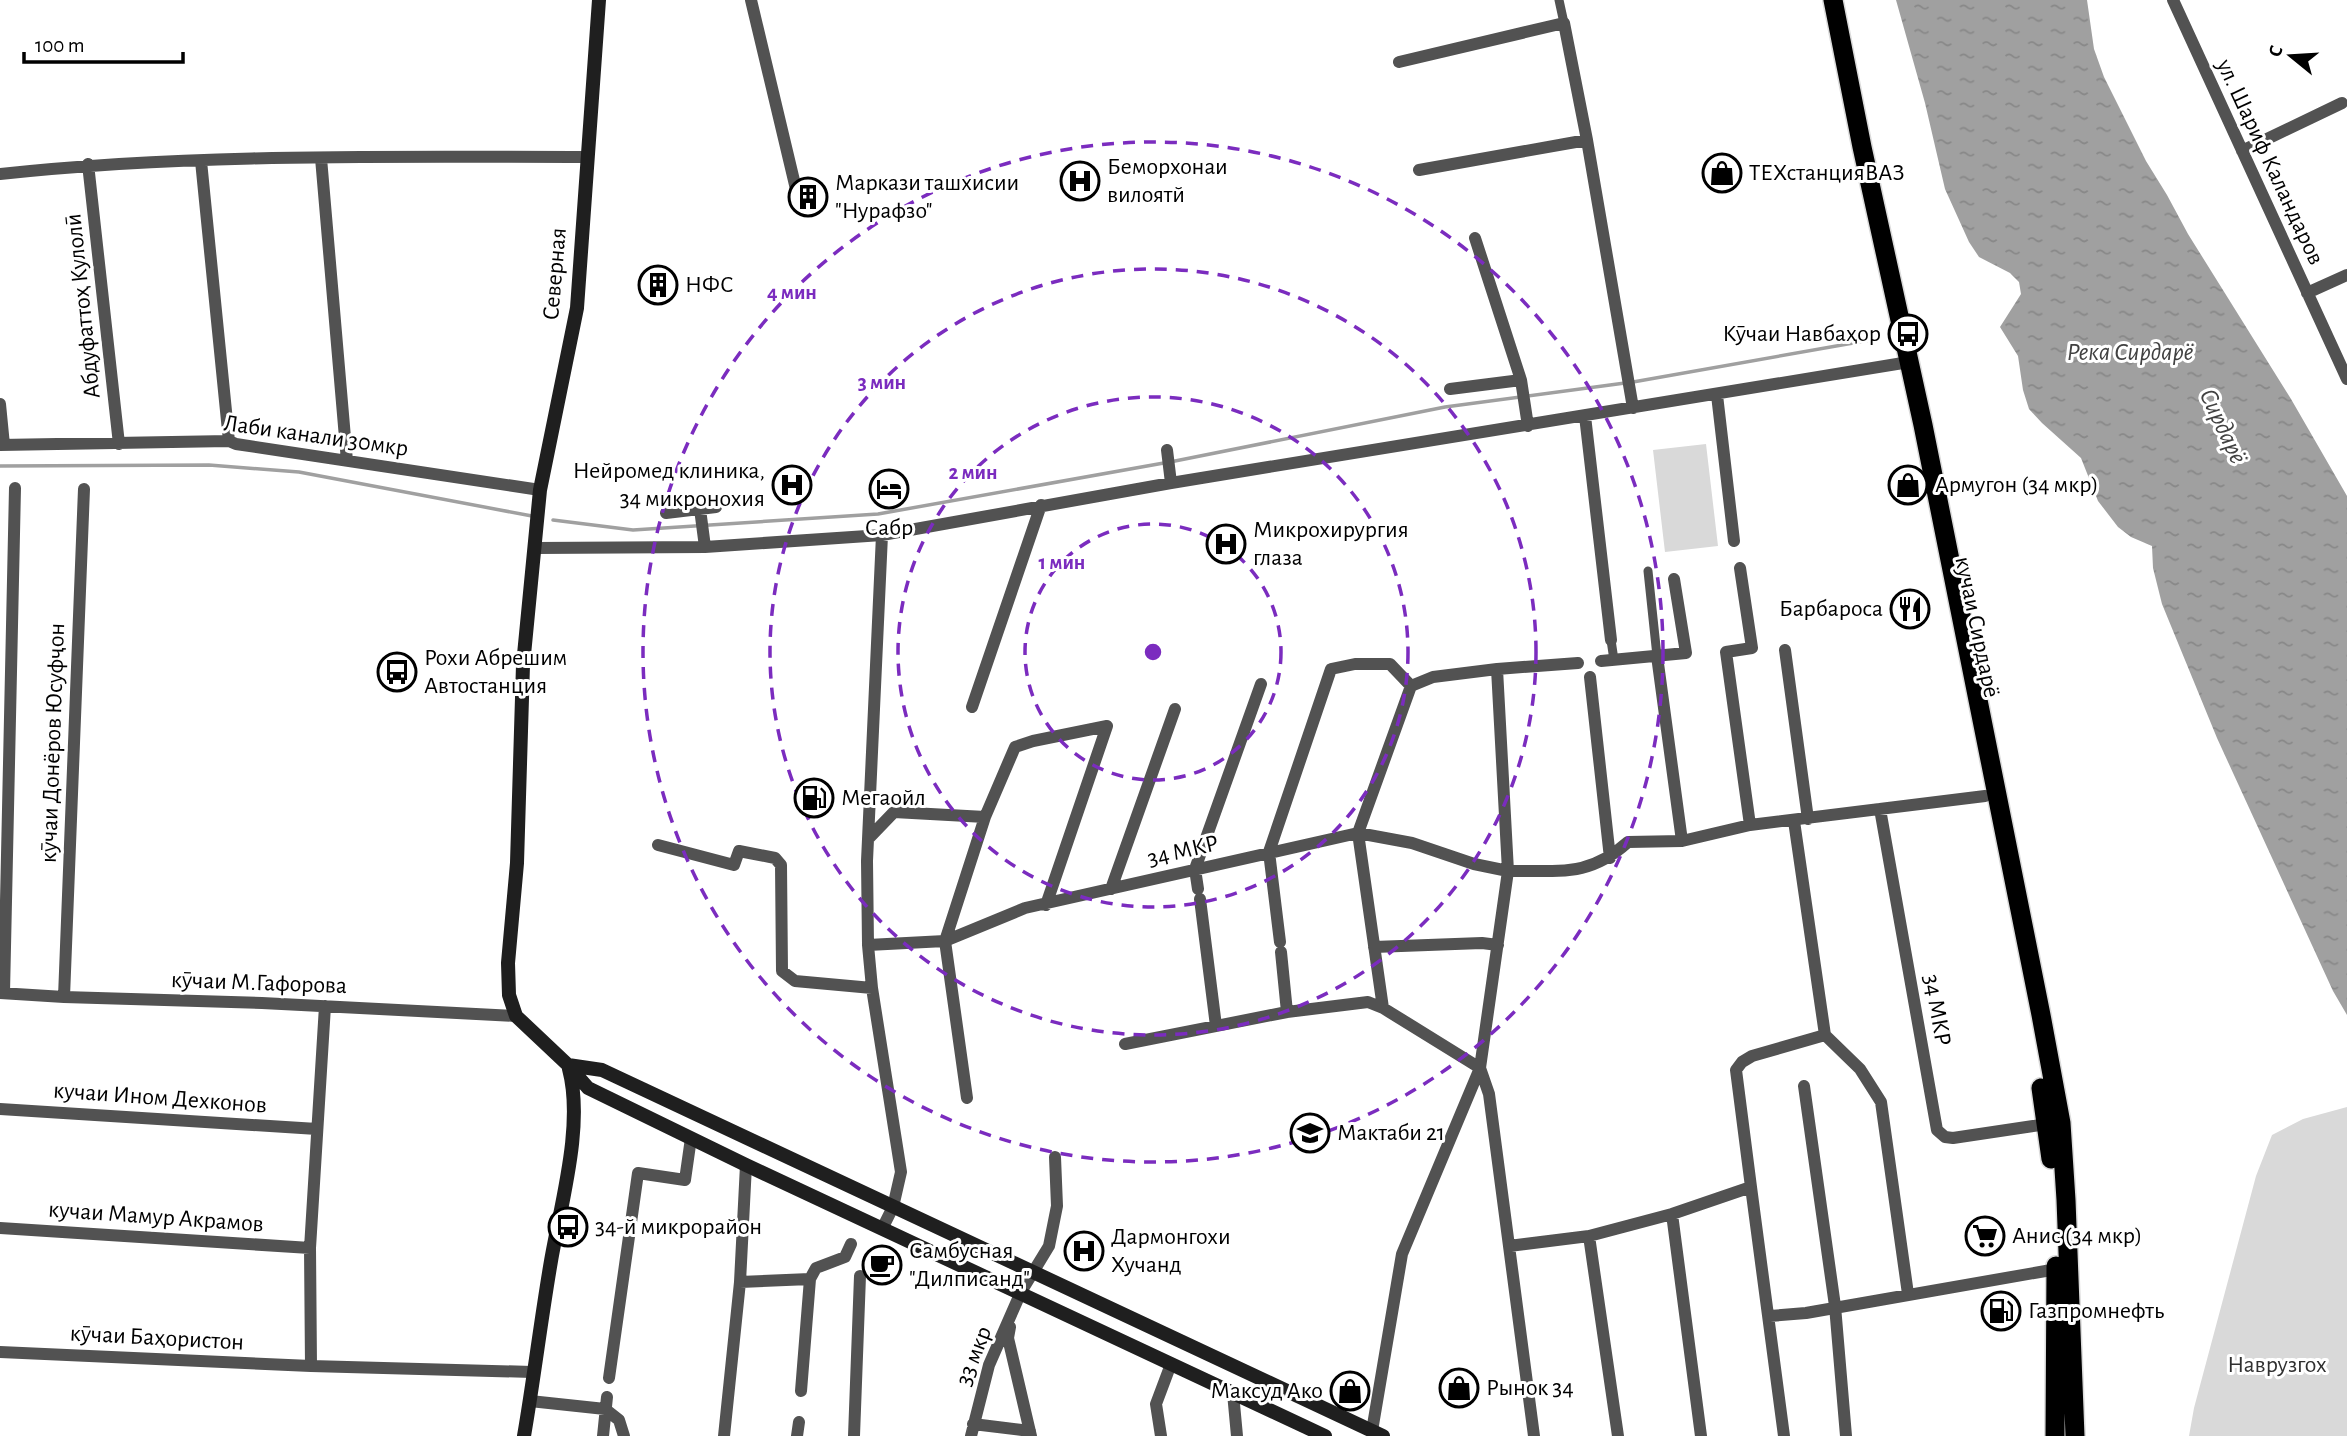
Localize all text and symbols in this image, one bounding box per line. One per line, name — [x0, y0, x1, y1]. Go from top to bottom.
scale bar — [24, 21, 184, 65]
north arrow — [2256, 21, 2326, 91]
text: 100 m — [35, 35, 85, 56]
text: С — [2266, 43, 2287, 59]
street label: ул. Шариф Каландаров — [2211, 55, 2328, 268]
shop icon: ТЕХстанцияВАЗ — [1701, 152, 1743, 194]
place label: Беморхонаи вилоятй — [1107, 155, 1228, 207]
hospital icon: Беморхонаи вилоятй — [1059, 160, 1101, 202]
place label: ТЕХстанцияВАЗ — [1749, 161, 1905, 185]
place label: Маркази ташхисии "Нурафзо" — [835, 171, 1019, 223]
building icon: Маркази ташхисии "Нурафзо" — [787, 176, 829, 218]
street label: Абдуфаттоҳ Кулолӣ — [61, 212, 105, 400]
street label: Северная — [539, 227, 571, 321]
building icon: НФС — [637, 264, 679, 306]
place label: НФС — [685, 273, 733, 297]
text: 4 мин — [767, 282, 817, 303]
bus stop icon: Кӯчаи Навбаҳор — [1887, 313, 1929, 355]
place label: Кӯчаи Навбаҳор — [1722, 322, 1881, 346]
water label: Река Сирдарё — [2067, 339, 2194, 365]
text: 3 мин — [858, 372, 906, 393]
water label: Сирдарё — [2194, 385, 2252, 468]
street label: Лаби канали 30мкр — [222, 411, 410, 461]
place label: Нейромед клиника, 34 микронохия — [573, 459, 765, 511]
text: 2 мин — [948, 462, 998, 483]
hospital icon: Нейромед клиника, 34 микронохия — [771, 464, 813, 506]
shop icon: Армугон (34 мкр) — [1887, 464, 1929, 506]
hotel icon: Сабр — [868, 468, 910, 510]
place label: Армугон (34 мкр) — [1935, 473, 2099, 497]
place label: Сабр — [865, 516, 913, 540]
place label: Микрохирургия глаза — [1253, 518, 1409, 570]
hospital icon: Микрохирургия глаза — [1205, 523, 1247, 565]
text: 1 мин — [1039, 552, 1085, 573]
street label: кучаи Сирдарё — [1950, 554, 2004, 700]
restaurant icon: Барбароса — [1889, 588, 1931, 630]
place label: Барбароса — [1779, 597, 1883, 621]
street label: кӯчаи Донёров Юсуфҷон — [37, 623, 69, 863]
centre of rings — [1141, 640, 1165, 664]
place label: Рохи Абрешим Автостанция — [424, 646, 567, 698]
bus stop icon: Рохи Абрешим Автостанция — [376, 651, 418, 693]
fuel station icon: Мегаойл — [793, 777, 835, 819]
place label: Мегаойл — [841, 786, 926, 810]
street label: 34 МКР — [1145, 831, 1221, 871]
street label: кӯчаи М.Гафорова — [171, 968, 347, 998]
street label: 34 МКР — [1919, 973, 1955, 1047]
street label: кучаи Ином Дехконов — [52, 1079, 268, 1117]
school or university icon: Мактаби 21 — [1289, 1112, 1331, 1154]
place label: Мактаби 21 — [1337, 1121, 1445, 1145]
street label: кучаи Мамур Акрамов — [47, 1197, 265, 1237]
bus stop icon: 34-й микрорайон — [547, 1206, 589, 1248]
place label: 34-й микрорайон — [595, 1215, 762, 1239]
supermarket icon: Анис (34 мкр) — [1964, 1215, 2006, 1257]
place label: Анис (34 мкр) — [2012, 1224, 2142, 1248]
place label: Дармонгохи Хучанд — [1111, 1225, 1231, 1277]
hospital icon: Дармонгохи Хучанд — [1063, 1230, 1105, 1272]
place label: Самбусная "Дилписанд" — [909, 1239, 1030, 1291]
cafe icon: Самбусная "Дилписанд" — [861, 1244, 903, 1286]
fuel station icon: Газпромнефть — [1980, 1290, 2022, 1332]
place label: Газпромнефть — [2028, 1299, 2164, 1323]
street label: кӯчаи Баҳористон — [69, 1321, 245, 1355]
street label: 33 мкр — [952, 1323, 996, 1389]
park label: Наврузгох — [2227, 1353, 2327, 1377]
shop icon: Рынок 34 — [1438, 1367, 1480, 1409]
shop icon: Максуд Ако — [1329, 1370, 1371, 1412]
place label: Рынок 34 — [1486, 1376, 1574, 1400]
place label: Максуд Ако — [1211, 1379, 1323, 1403]

